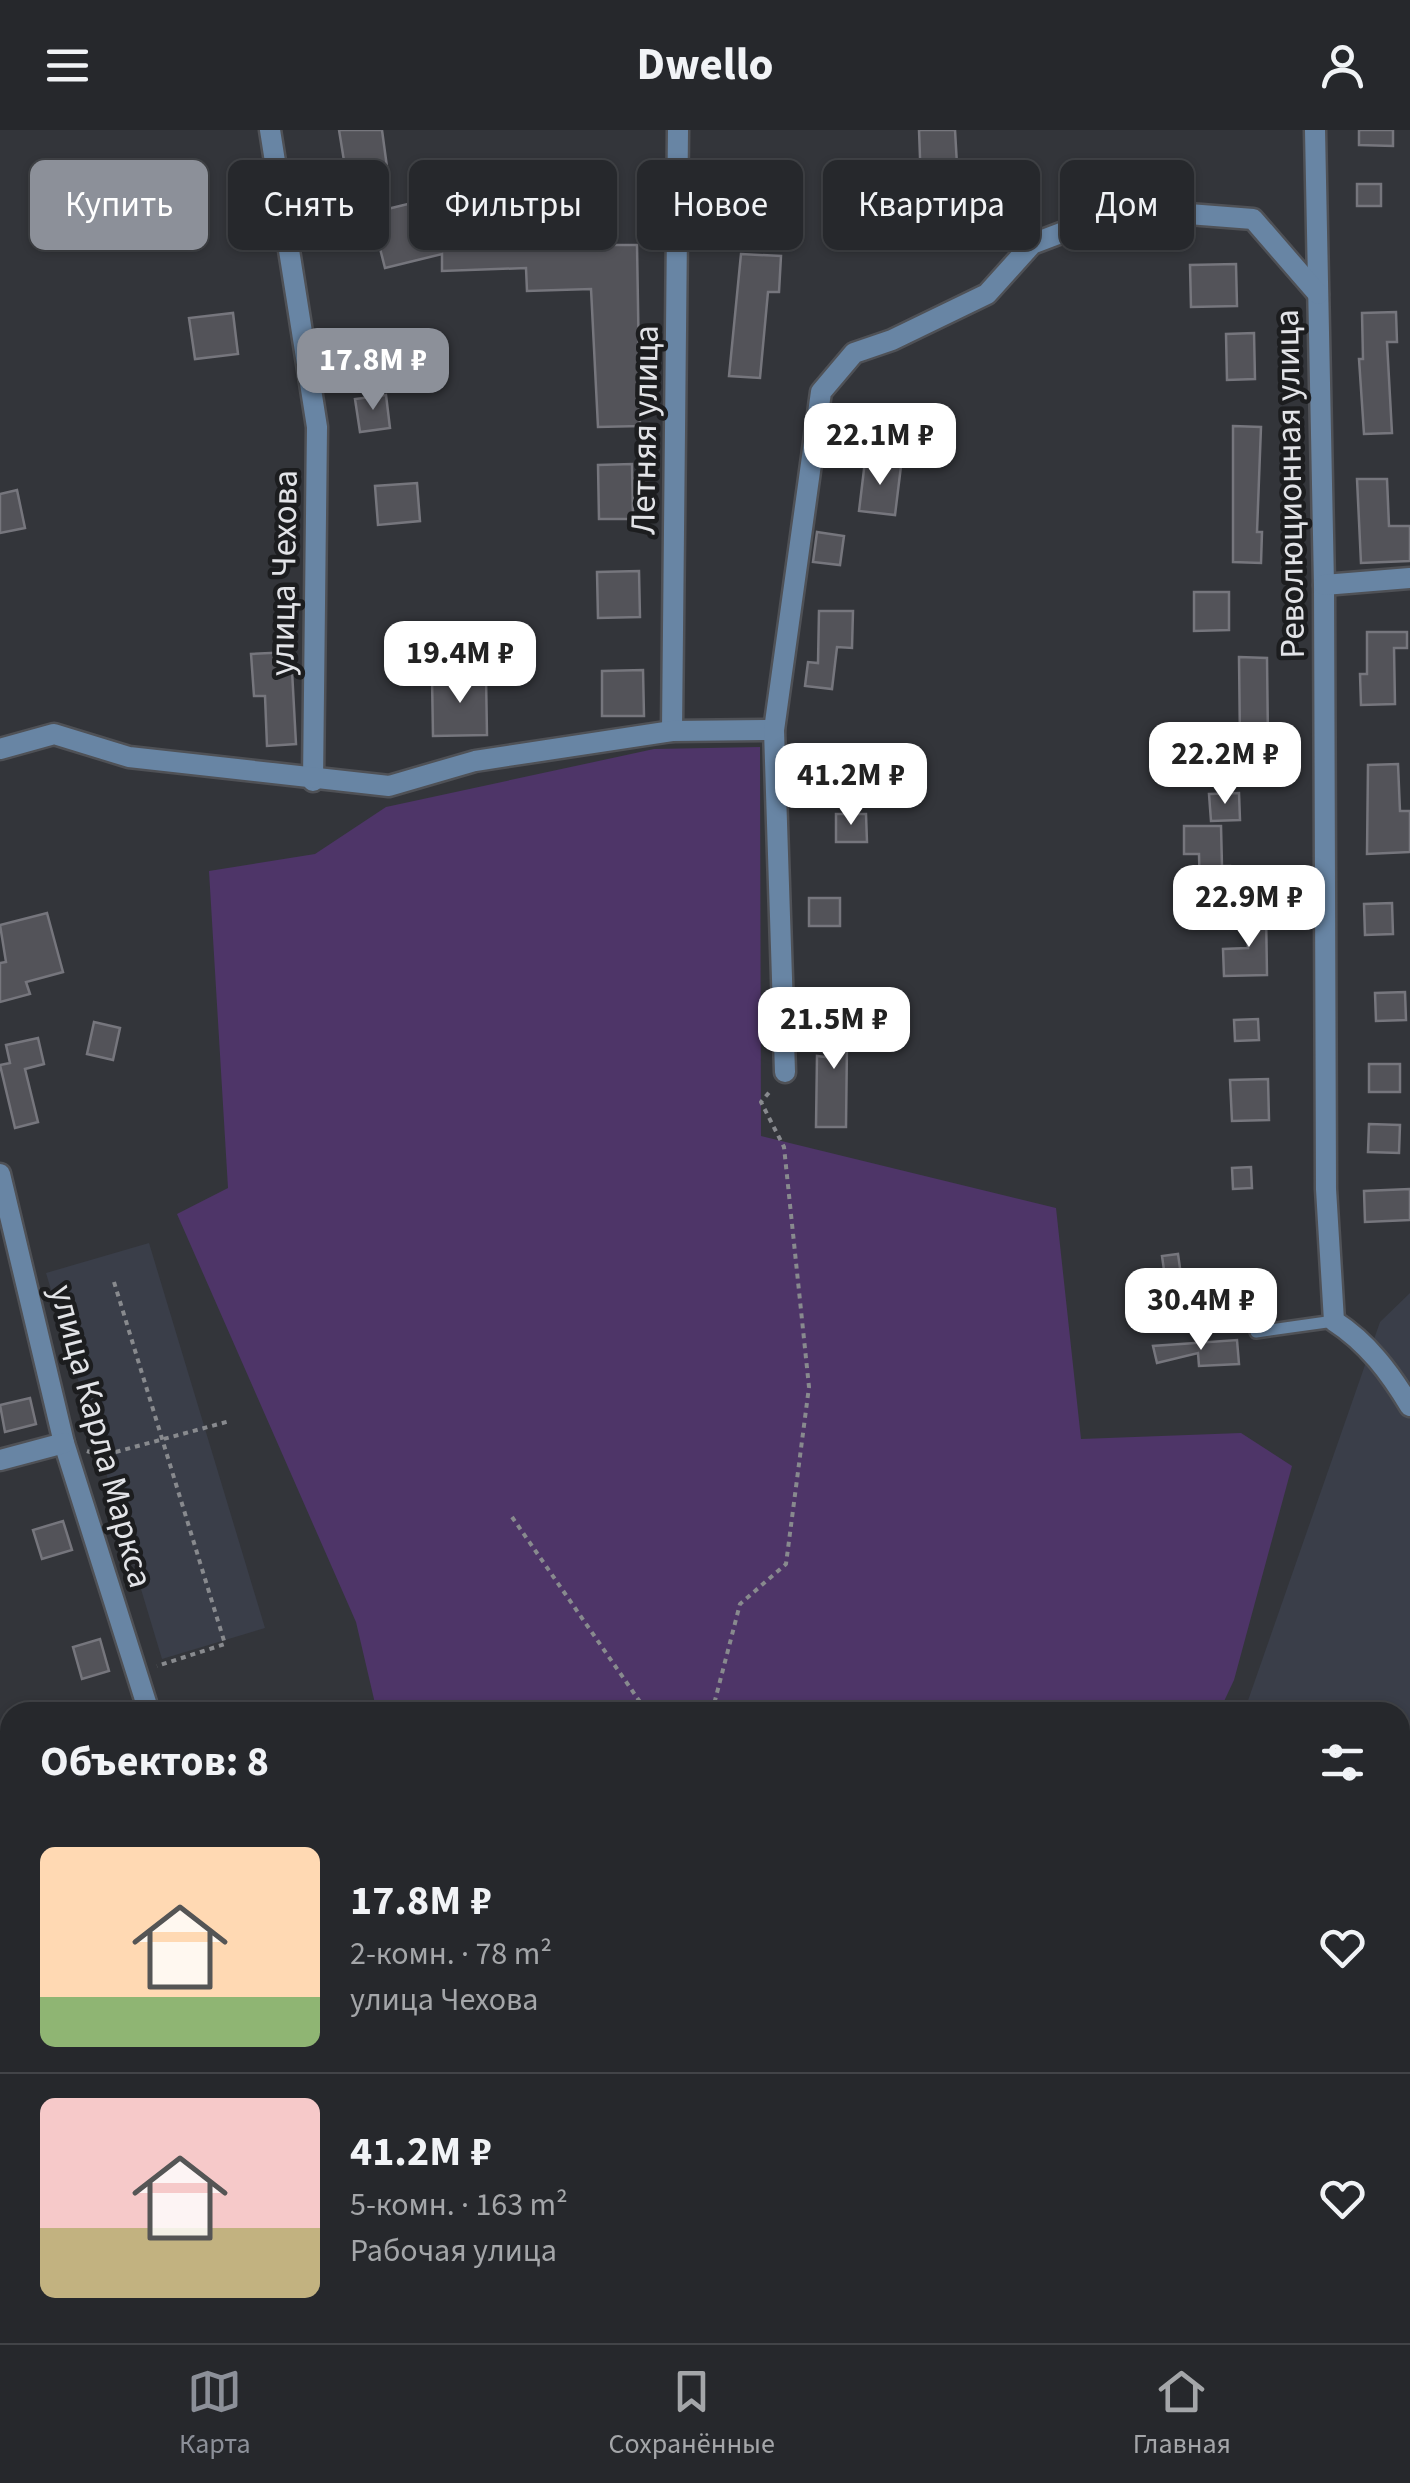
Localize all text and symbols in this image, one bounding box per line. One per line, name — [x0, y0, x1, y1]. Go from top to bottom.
text: Dwello — [636, 33, 774, 97]
icon: menu — [40, 38, 95, 93]
icon: person — [1315, 38, 1370, 93]
chip: Купить — [30, 160, 208, 250]
chip: Снять — [228, 160, 389, 250]
chip: Фильтры — [409, 160, 617, 250]
chip: Новое — [637, 160, 803, 250]
chip: Квартира — [823, 160, 1040, 250]
chip: Дом — [1060, 160, 1194, 250]
street label: Революционная улица — [1262, 309, 1318, 659]
street label: Летняя улица — [618, 325, 672, 535]
pin: 17.8M ₽ — [281, 328, 465, 413]
text: 17.8M ₽ — [319, 337, 427, 383]
pin: 22.1M ₽ — [788, 403, 972, 488]
text: 22.1M ₽ — [826, 412, 934, 458]
street label: улица Чехова — [257, 470, 311, 677]
pin: 19.4M ₽ — [368, 621, 552, 706]
text: 19.4M ₽ — [406, 630, 514, 676]
pin: 22.2M ₽ — [1133, 722, 1317, 807]
text: 22.2M ₽ — [1171, 731, 1279, 777]
pin: 41.2M ₽ — [759, 743, 943, 828]
text: 41.2M ₽ — [797, 752, 905, 798]
pin: 22.9M ₽ — [1157, 865, 1341, 950]
text: 22.9M ₽ — [1195, 874, 1303, 920]
pin: 21.5M ₽ — [742, 987, 926, 1072]
text: 21.5M ₽ — [780, 996, 888, 1042]
pin: 30.4M ₽ — [1109, 1268, 1293, 1353]
text: 30.4M ₽ — [1147, 1277, 1255, 1323]
street label: улица Карла Маркса — [37, 1279, 166, 1593]
text: Объектов: 8 — [40, 1732, 269, 1792]
icon: filters — [1315, 1735, 1370, 1790]
text: 17.8M ₽ — [350, 1871, 492, 1931]
icon: home — [120, 1887, 240, 2007]
icon: heart — [1315, 1920, 1370, 1975]
text: 2-комн. · 78 m² — [350, 1931, 552, 1977]
text: улица Чехова — [350, 1977, 539, 2023]
text: 41.2M ₽ — [350, 2122, 492, 2182]
icon: home — [120, 2138, 240, 2258]
icon: heart — [1315, 2171, 1370, 2226]
text: 5-комн. · 163 m² — [350, 2182, 568, 2228]
text: Рабочая улица — [350, 2228, 557, 2274]
tab: Карта — [179, 2364, 251, 2464]
tab: Сохранённые — [609, 2364, 775, 2464]
tab: Главная — [1133, 2364, 1231, 2464]

